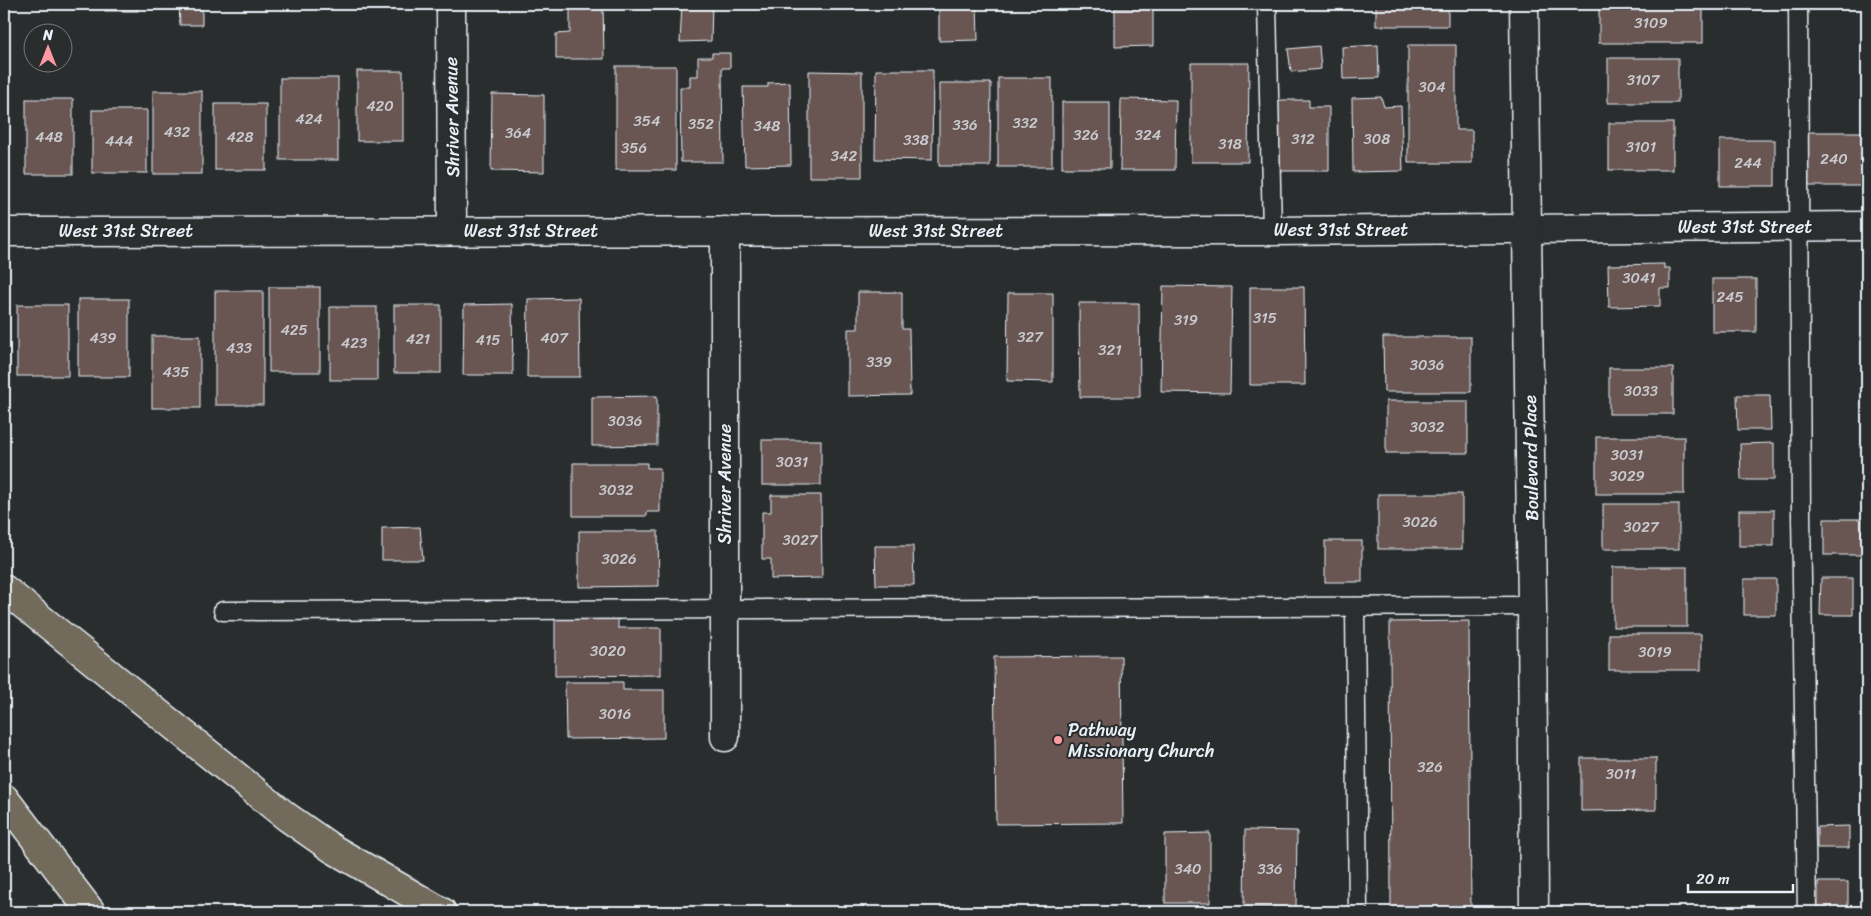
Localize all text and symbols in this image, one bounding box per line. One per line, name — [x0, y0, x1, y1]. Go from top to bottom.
house number: 3109 — [1634, 10, 1668, 36]
north arrow — [22, 22, 72, 72]
text: N — [42, 23, 53, 48]
street label: Shriver Avenue — [435, 57, 469, 177]
house number: 3107 — [1627, 67, 1661, 93]
house number: 304 — [1418, 74, 1446, 100]
house number: 420 — [366, 93, 394, 119]
house number: 424 — [295, 106, 323, 132]
house number: 354 — [634, 108, 660, 134]
house number: 332 — [1012, 110, 1038, 136]
house number: 352 — [688, 111, 714, 137]
house number: 336 — [953, 112, 978, 138]
house number: 348 — [754, 113, 780, 139]
house number: 432 — [164, 119, 190, 145]
house number: 364 — [505, 120, 531, 146]
house number: 326 — [1073, 122, 1099, 148]
house number: 324 — [1135, 122, 1161, 148]
house number: 448 — [35, 124, 63, 150]
house number: 428 — [226, 124, 254, 150]
house number: 312 — [1291, 126, 1315, 152]
house number: 308 — [1364, 126, 1390, 152]
house number: 338 — [903, 127, 929, 153]
house number: 444 — [105, 128, 133, 154]
house number: 318 — [1218, 131, 1242, 157]
house number: 3101 — [1626, 134, 1656, 160]
house number: 356 — [621, 135, 647, 161]
house number: 342 — [831, 143, 857, 169]
house number: 240 — [1820, 146, 1848, 172]
house number: 244 — [1734, 150, 1762, 176]
street label: West 31st Street — [1678, 211, 1812, 243]
street label: West 31st Street — [1274, 214, 1408, 246]
street label: West 31st Street — [59, 215, 193, 247]
street label: West 31st Street — [464, 215, 598, 247]
street label: West 31st Street — [869, 215, 1003, 247]
house number: 3041 — [1622, 265, 1656, 291]
house number: 245 — [1716, 284, 1744, 310]
house number: 315 — [1253, 305, 1277, 331]
house number: 319 — [1174, 307, 1198, 333]
house number: 425 — [280, 317, 308, 343]
house number: 327 — [1017, 324, 1044, 350]
house number: 439 — [90, 325, 116, 351]
house number: 407 — [540, 325, 569, 351]
house number: 421 — [406, 326, 430, 352]
house number: 415 — [476, 327, 500, 353]
house number: 423 — [341, 330, 367, 356]
house number: 433 — [226, 335, 252, 361]
house number: 321 — [1098, 337, 1122, 363]
house number: 339 — [866, 349, 892, 375]
house number: 3036 — [1410, 352, 1444, 378]
house number: 435 — [163, 359, 189, 385]
house number: 3033 — [1624, 378, 1658, 404]
street label: Boulevard Place — [1514, 395, 1548, 521]
house number: 3036 — [608, 408, 642, 434]
house number: 3032 — [1410, 414, 1445, 440]
street label: Shriver Avenue — [709, 424, 741, 544]
house number: 3031 — [1611, 442, 1643, 468]
house number: 3031 — [776, 449, 808, 475]
house number: 3029 — [1609, 463, 1645, 489]
house number: 3032 — [599, 477, 634, 503]
house number: 3026 — [1403, 509, 1437, 535]
house number: 3027 — [1624, 514, 1660, 540]
house number: 3027 — [783, 527, 819, 553]
house number: 3026 — [602, 546, 636, 572]
house number: 3020 — [590, 638, 626, 664]
house number: 3019 — [1638, 639, 1672, 665]
house number: 3016 — [599, 701, 631, 727]
place label: Pathway Missionary Church — [1068, 714, 1214, 767]
marker: Pathway Missionary Church — [1052, 734, 1064, 746]
house number: 326 — [1417, 754, 1443, 780]
house number: 3011 — [1606, 761, 1636, 787]
house number: 340 — [1174, 856, 1202, 882]
house number: 336 — [1258, 856, 1283, 882]
scale bar — [1688, 861, 1794, 893]
text: 20 m — [1696, 866, 1730, 892]

